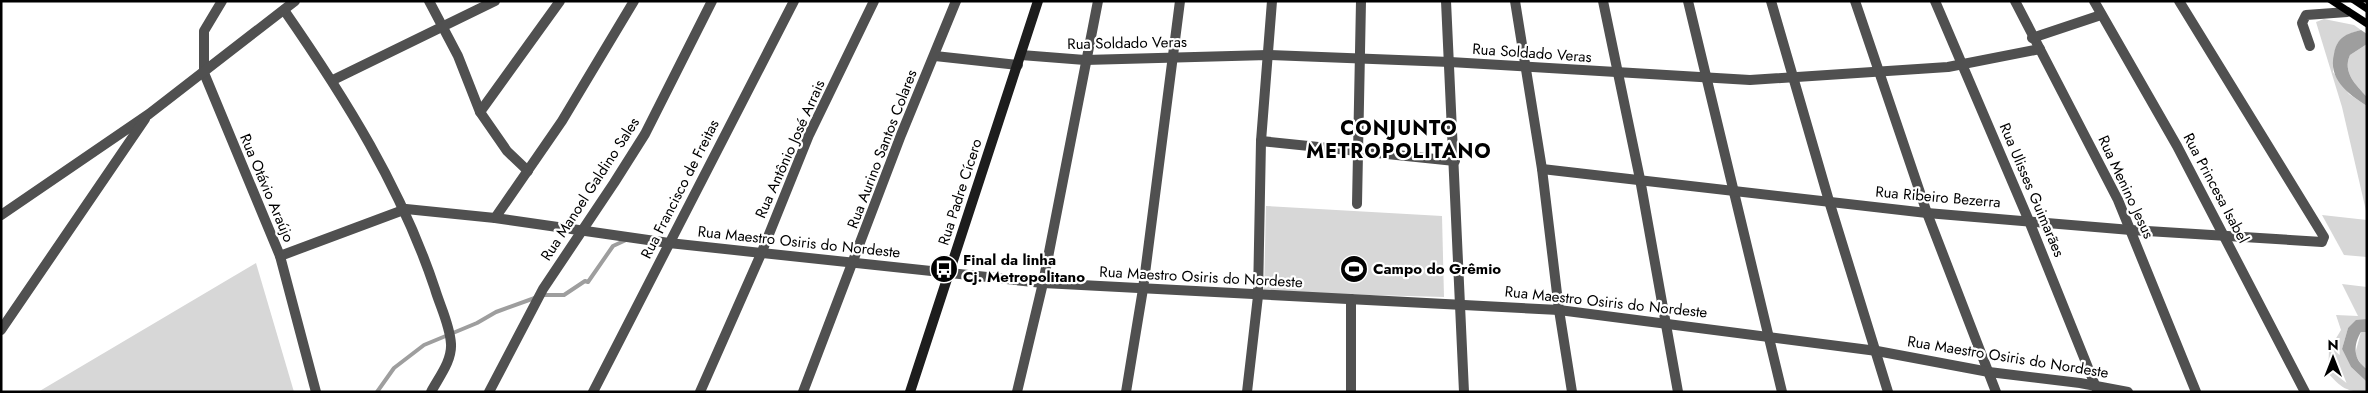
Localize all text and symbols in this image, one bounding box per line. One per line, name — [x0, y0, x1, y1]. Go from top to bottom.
street label: Rua Soldado Veras — [1067, 31, 1187, 55]
street label: Rua Soldado Veras — [1472, 38, 1592, 68]
street label: Rua Aurino Santos Colares — [842, 66, 922, 232]
street label: Rua Antônio José Arrais — [750, 76, 830, 222]
street label: Rua Manoel Galdino Sales — [535, 113, 645, 265]
district label: CONJUNTO METROPOLITANO — [1306, 114, 1492, 166]
street label: Rua Francisco de Freitas — [635, 115, 725, 263]
street label: Rua Ulisses Guimarães — [1994, 120, 2070, 260]
street label: Rua Princesa Isabel — [2178, 129, 2254, 247]
street label: Rua Otávio Araújo — [234, 130, 300, 246]
street label: Rua Menino Jesus — [2092, 132, 2160, 242]
street label: Rua Padre Cícero — [932, 136, 988, 248]
street label: Rua Ribeiro Bezerra — [1874, 181, 2002, 213]
street label: Rua Maestro Osiris do Nordeste — [697, 220, 902, 264]
place label: Final da linha Cj. Metropolitano — [963, 249, 1085, 288]
bus stop icon: Final da linha Cj. Metropolitano — [929, 254, 959, 284]
sports icon: Campo do Grêmio — [1339, 254, 1369, 284]
place label: Campo do Grêmio — [1373, 258, 1501, 280]
street label: Rua Maestro Osiris do Nordeste — [1099, 261, 1303, 293]
street label: Rua Maestro Osiris do Nordeste — [1504, 280, 1709, 324]
street label: Rua Maestro Osiris do Nordeste — [1906, 330, 2111, 384]
north arrow — [2308, 333, 2358, 383]
text: N — [2327, 335, 2339, 355]

